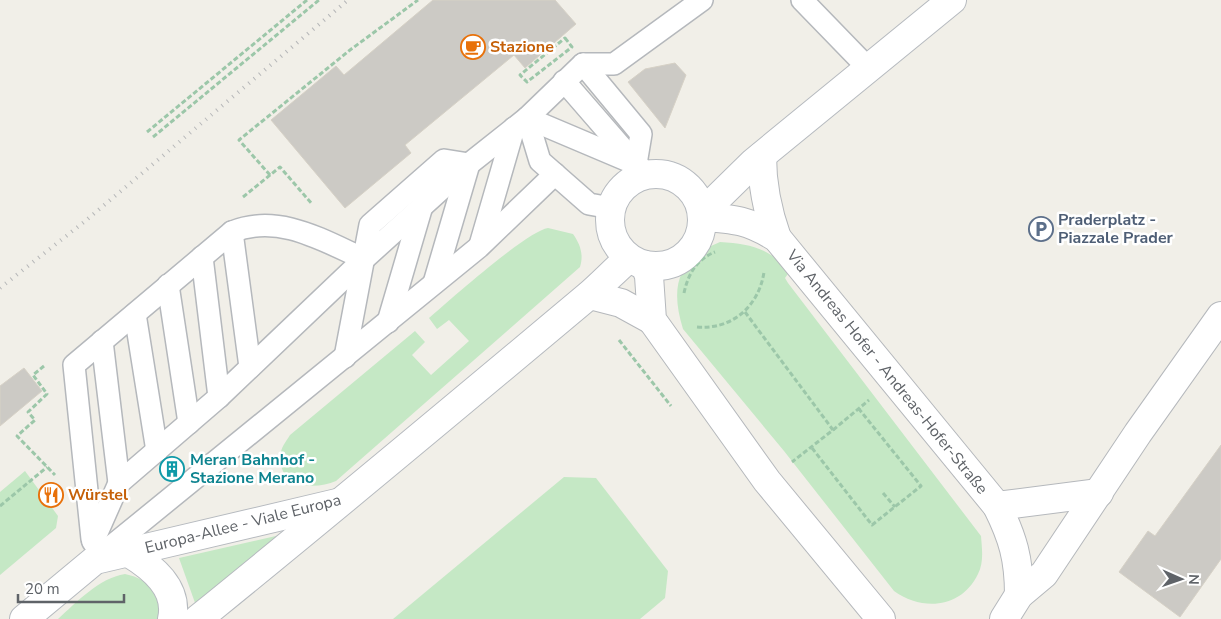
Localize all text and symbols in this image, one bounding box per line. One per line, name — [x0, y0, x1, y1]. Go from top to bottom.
cafe icon: Stazione — [460, 34, 486, 60]
place label: Stazione — [490, 36, 554, 58]
place label: Praderplatz - Piazzale Prader — [1058, 209, 1174, 249]
parking icon: Praderplatz - Piazzale Prader — [1028, 216, 1054, 242]
street label: Via Andreas Hofer - Andreas-Hofer-Straße — [781, 244, 993, 499]
place label: Meran Bahnhof - Stazione Merano — [190, 449, 315, 489]
building icon: Meran Bahnhof - Stazione Merano — [159, 456, 185, 482]
restaurant icon: Würstel — [38, 482, 64, 508]
place label: Würstel — [68, 484, 128, 506]
street label: Europa-Allee - Viale Europa — [143, 489, 343, 559]
north arrow — [1156, 554, 1206, 604]
scale bar — [18, 572, 124, 604]
text: N — [1184, 574, 1203, 585]
text: 20 m — [25, 579, 60, 599]

